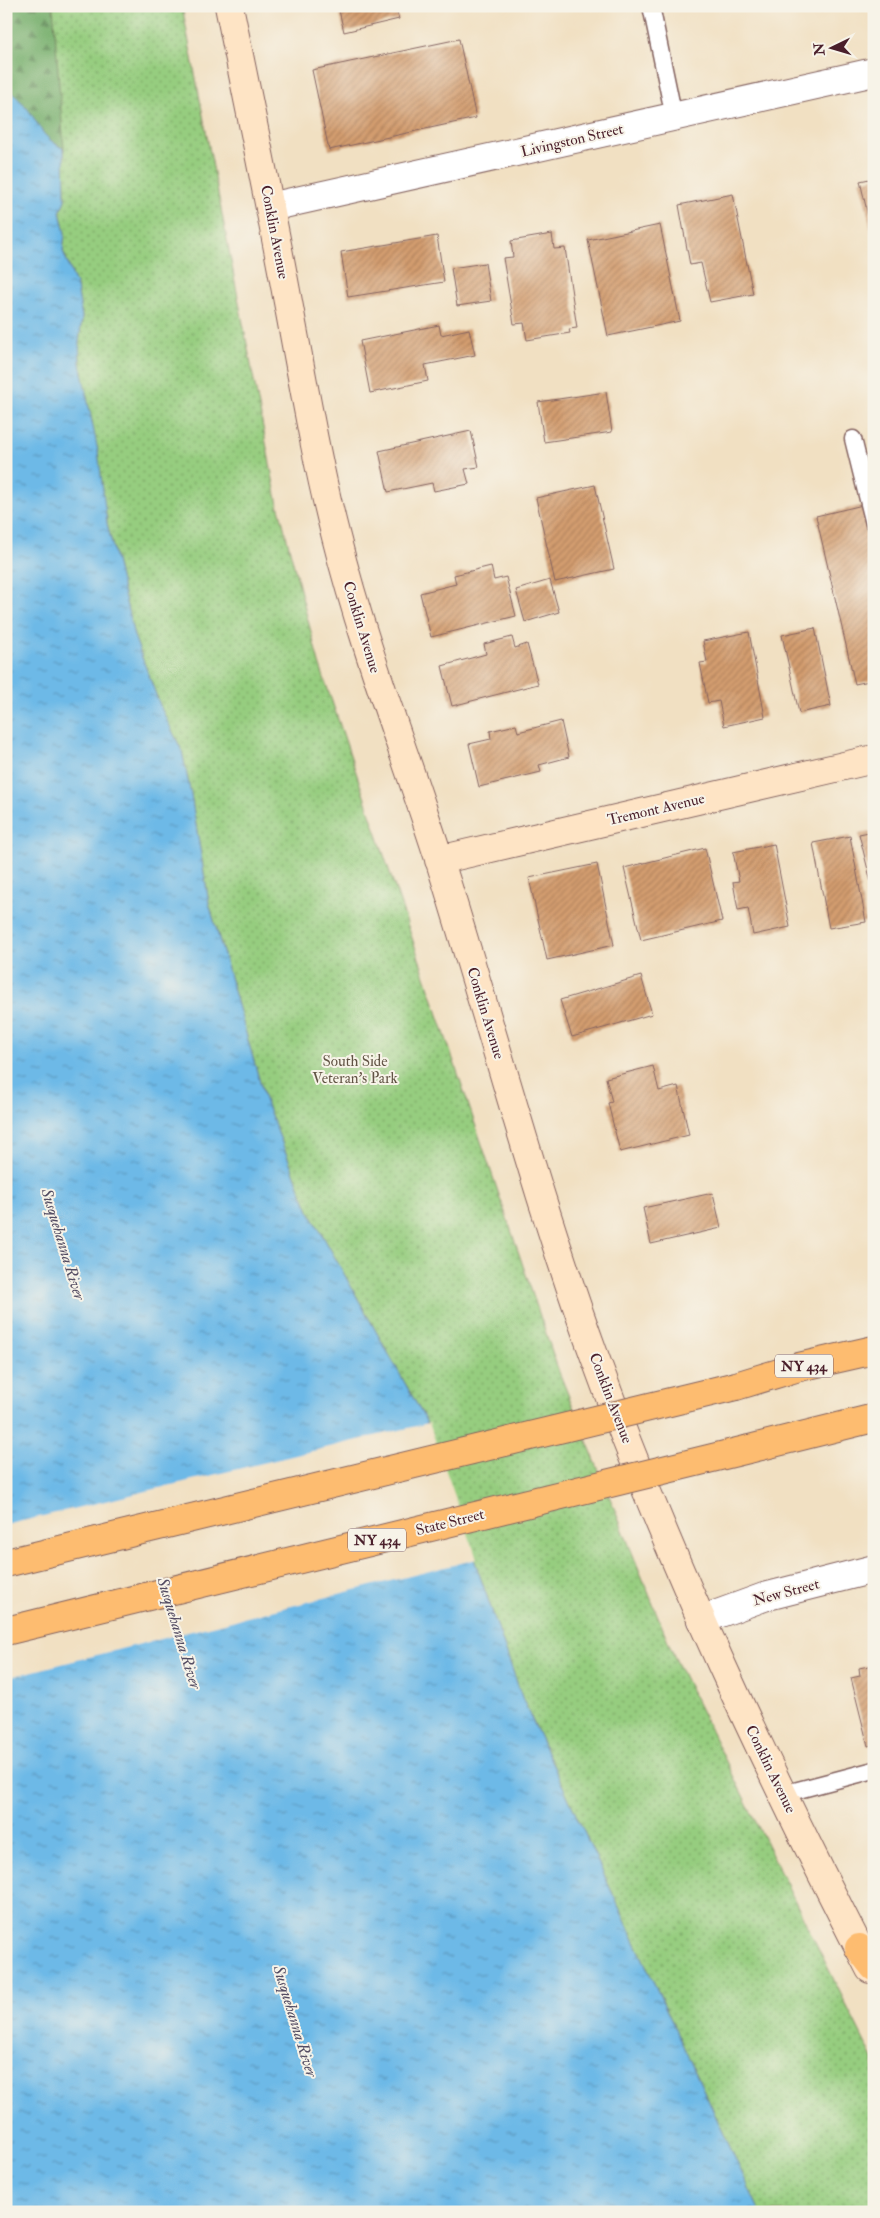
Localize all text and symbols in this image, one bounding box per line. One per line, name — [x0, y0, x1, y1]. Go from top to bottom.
north arrow — [808, 22, 858, 72]
text: N — [810, 42, 829, 57]
street label: Livingston Street — [519, 119, 625, 162]
street label: Conklin Avenue — [256, 184, 293, 281]
street label: Conklin Avenue — [339, 579, 385, 675]
street label: Tremont Avenue — [606, 789, 707, 830]
street label: Conklin Avenue — [463, 965, 509, 1061]
park label: South Side Veteran's Park — [312, 1052, 398, 1088]
water label: Susquehanna River — [36, 1185, 90, 1303]
street label: Conklin Avenue — [585, 1350, 636, 1446]
road number: NY 434 — [775, 1354, 833, 1378]
street label: State Street — [414, 1505, 486, 1540]
road number: NY 434 — [348, 1528, 406, 1552]
water label: Susquehanna River — [152, 1574, 206, 1692]
street label: New Street — [751, 1574, 822, 1610]
street label: Conklin Avenue — [741, 1722, 800, 1816]
water label: Susquehanna River — [268, 1962, 322, 2080]

